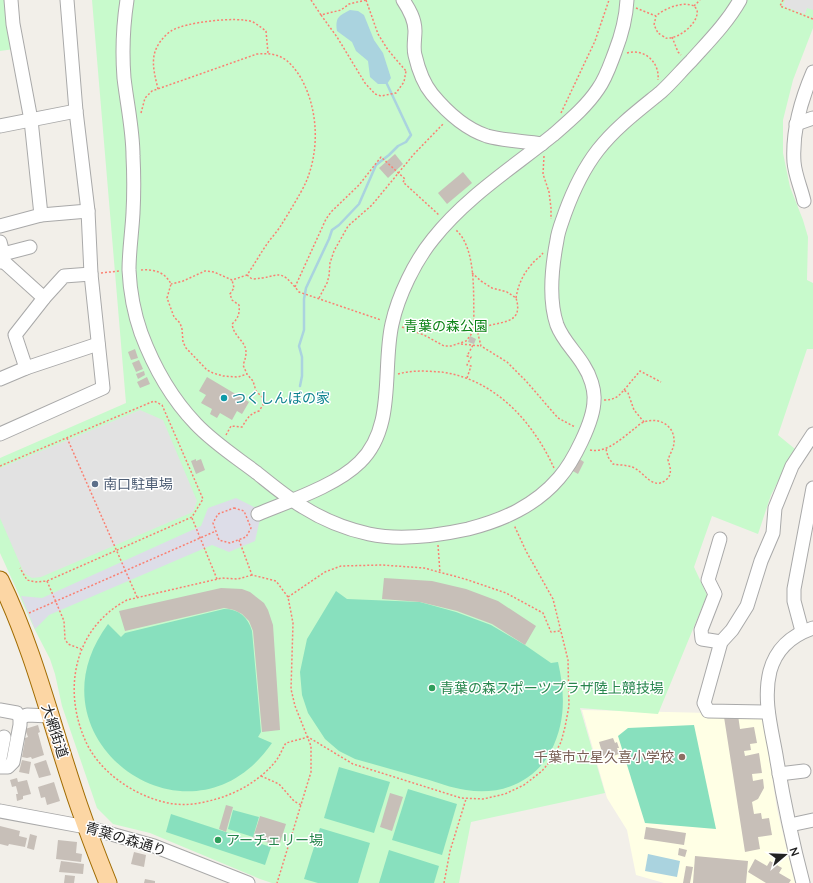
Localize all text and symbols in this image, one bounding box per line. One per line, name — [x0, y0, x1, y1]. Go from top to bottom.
park label: 青葉の森公園 — [404, 317, 488, 334]
place label: つくしんぼの家 — [232, 389, 330, 406]
marker: つくしんぼの家 — [219, 393, 229, 403]
place label: 南口駐車場 — [103, 475, 173, 492]
marker: 南口駐車場 — [90, 479, 100, 489]
place label: 青葉の森スポーツプラザ陸上競技場 — [440, 679, 664, 696]
marker: 青葉の森スポーツプラザ陸上競技場 — [427, 683, 437, 693]
street label: 大網街道 — [39, 702, 72, 760]
place label: 千葉市立星久喜小学校 — [534, 748, 674, 765]
marker: 千葉市立星久喜小学校 — [677, 752, 687, 762]
street label: 青葉の森通り — [83, 818, 169, 859]
place label: アーチェリー場 — [226, 831, 323, 848]
marker: アーチェリー場 — [213, 835, 223, 845]
north arrow — [765, 835, 805, 875]
text: N — [787, 845, 802, 858]

